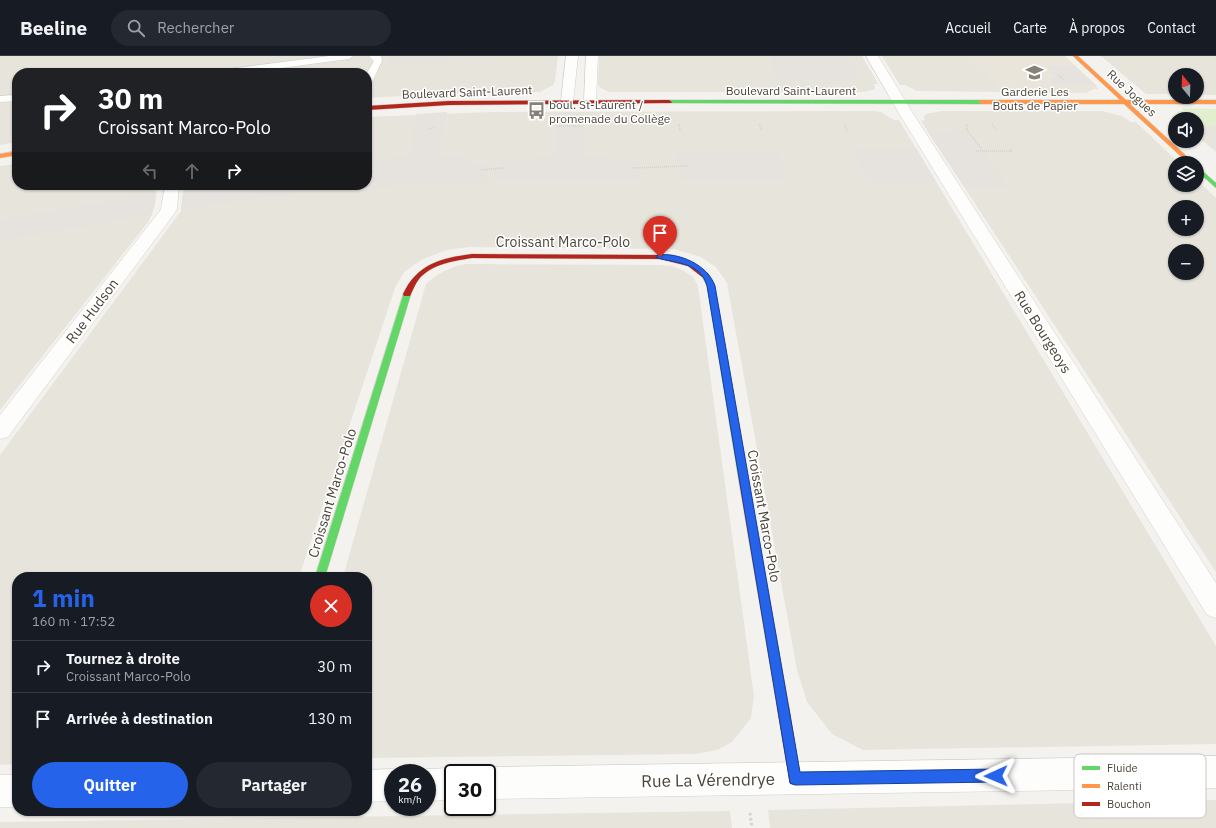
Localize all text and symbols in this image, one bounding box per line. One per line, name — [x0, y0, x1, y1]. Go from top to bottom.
search box — [111, 10, 391, 46]
text: Beeline — [20, 16, 87, 40]
icon: search — [125, 17, 147, 39]
text: Rechercher — [157, 18, 234, 37]
text: Accueil — [945, 19, 991, 37]
text: Carte — [1013, 19, 1047, 37]
text: À propos — [1069, 19, 1125, 37]
text: Contact — [1147, 19, 1196, 37]
school or university icon: Garderie Les Bouts de Papier — [1025, 62, 1045, 82]
street label: Rue Jogues — [1104, 66, 1160, 120]
north arrow — [1168, 68, 1204, 104]
map controls — [1168, 68, 1204, 280]
text: 30 m — [98, 80, 163, 117]
street label: Boulevard Saint-Laurent — [401, 82, 533, 102]
street label: Boulevard Saint-Laurent — [726, 83, 856, 98]
icon: right — [32, 84, 84, 136]
place label: Garderie Les Bouts de Papier — [992, 84, 1078, 113]
place label: boul. St-Laurent / promenade du Collège — [549, 97, 671, 126]
bus stop icon: boul. St-Laurent / promenade du Collège — [526, 101, 546, 121]
button: sound — [1168, 112, 1204, 148]
text: Croissant Marco-Polo — [98, 116, 271, 139]
button: layers — [1168, 156, 1204, 192]
icon: left — [139, 160, 161, 182]
icon: ahead — [181, 160, 203, 182]
icon: right — [223, 160, 245, 182]
button: + — [1168, 200, 1204, 236]
pin — [643, 216, 677, 257]
icon: arrive — [649, 222, 671, 244]
street label: Croissant Marco-Polo — [496, 233, 630, 251]
button: − — [1168, 244, 1204, 280]
street label: Rue Hudson — [62, 275, 122, 347]
street label: Rue Bourgeoys — [1010, 287, 1076, 377]
street label: Croissant Marco-Polo — [304, 426, 360, 560]
street label: Croissant Marco-Polo — [743, 448, 785, 584]
text: 1 min — [32, 582, 95, 614]
button: close — [310, 585, 352, 627]
text: 160 m · 17:52 — [32, 613, 115, 630]
text: Tournez à droite — [66, 649, 180, 668]
icon: right — [32, 656, 54, 678]
text: 30 m — [317, 657, 352, 676]
text: Croissant Marco-Polo — [66, 668, 191, 685]
icon: arrive — [32, 708, 54, 730]
text: Arrivée à destination — [66, 709, 213, 728]
text: 130 m — [308, 709, 352, 728]
legend — [1074, 754, 1206, 818]
position arrow — [975, 755, 1017, 797]
text: Fluide — [1107, 761, 1138, 775]
button: Quitter — [32, 762, 188, 808]
button: Partager — [196, 762, 352, 808]
speed limit sign: 30 — [444, 764, 496, 816]
street label: Rue La Vérendrye — [641, 768, 775, 792]
text: 26 — [398, 771, 422, 798]
text: Ralenti — [1107, 779, 1142, 793]
text: km/h — [398, 793, 422, 806]
text: Bouchon — [1107, 797, 1151, 811]

